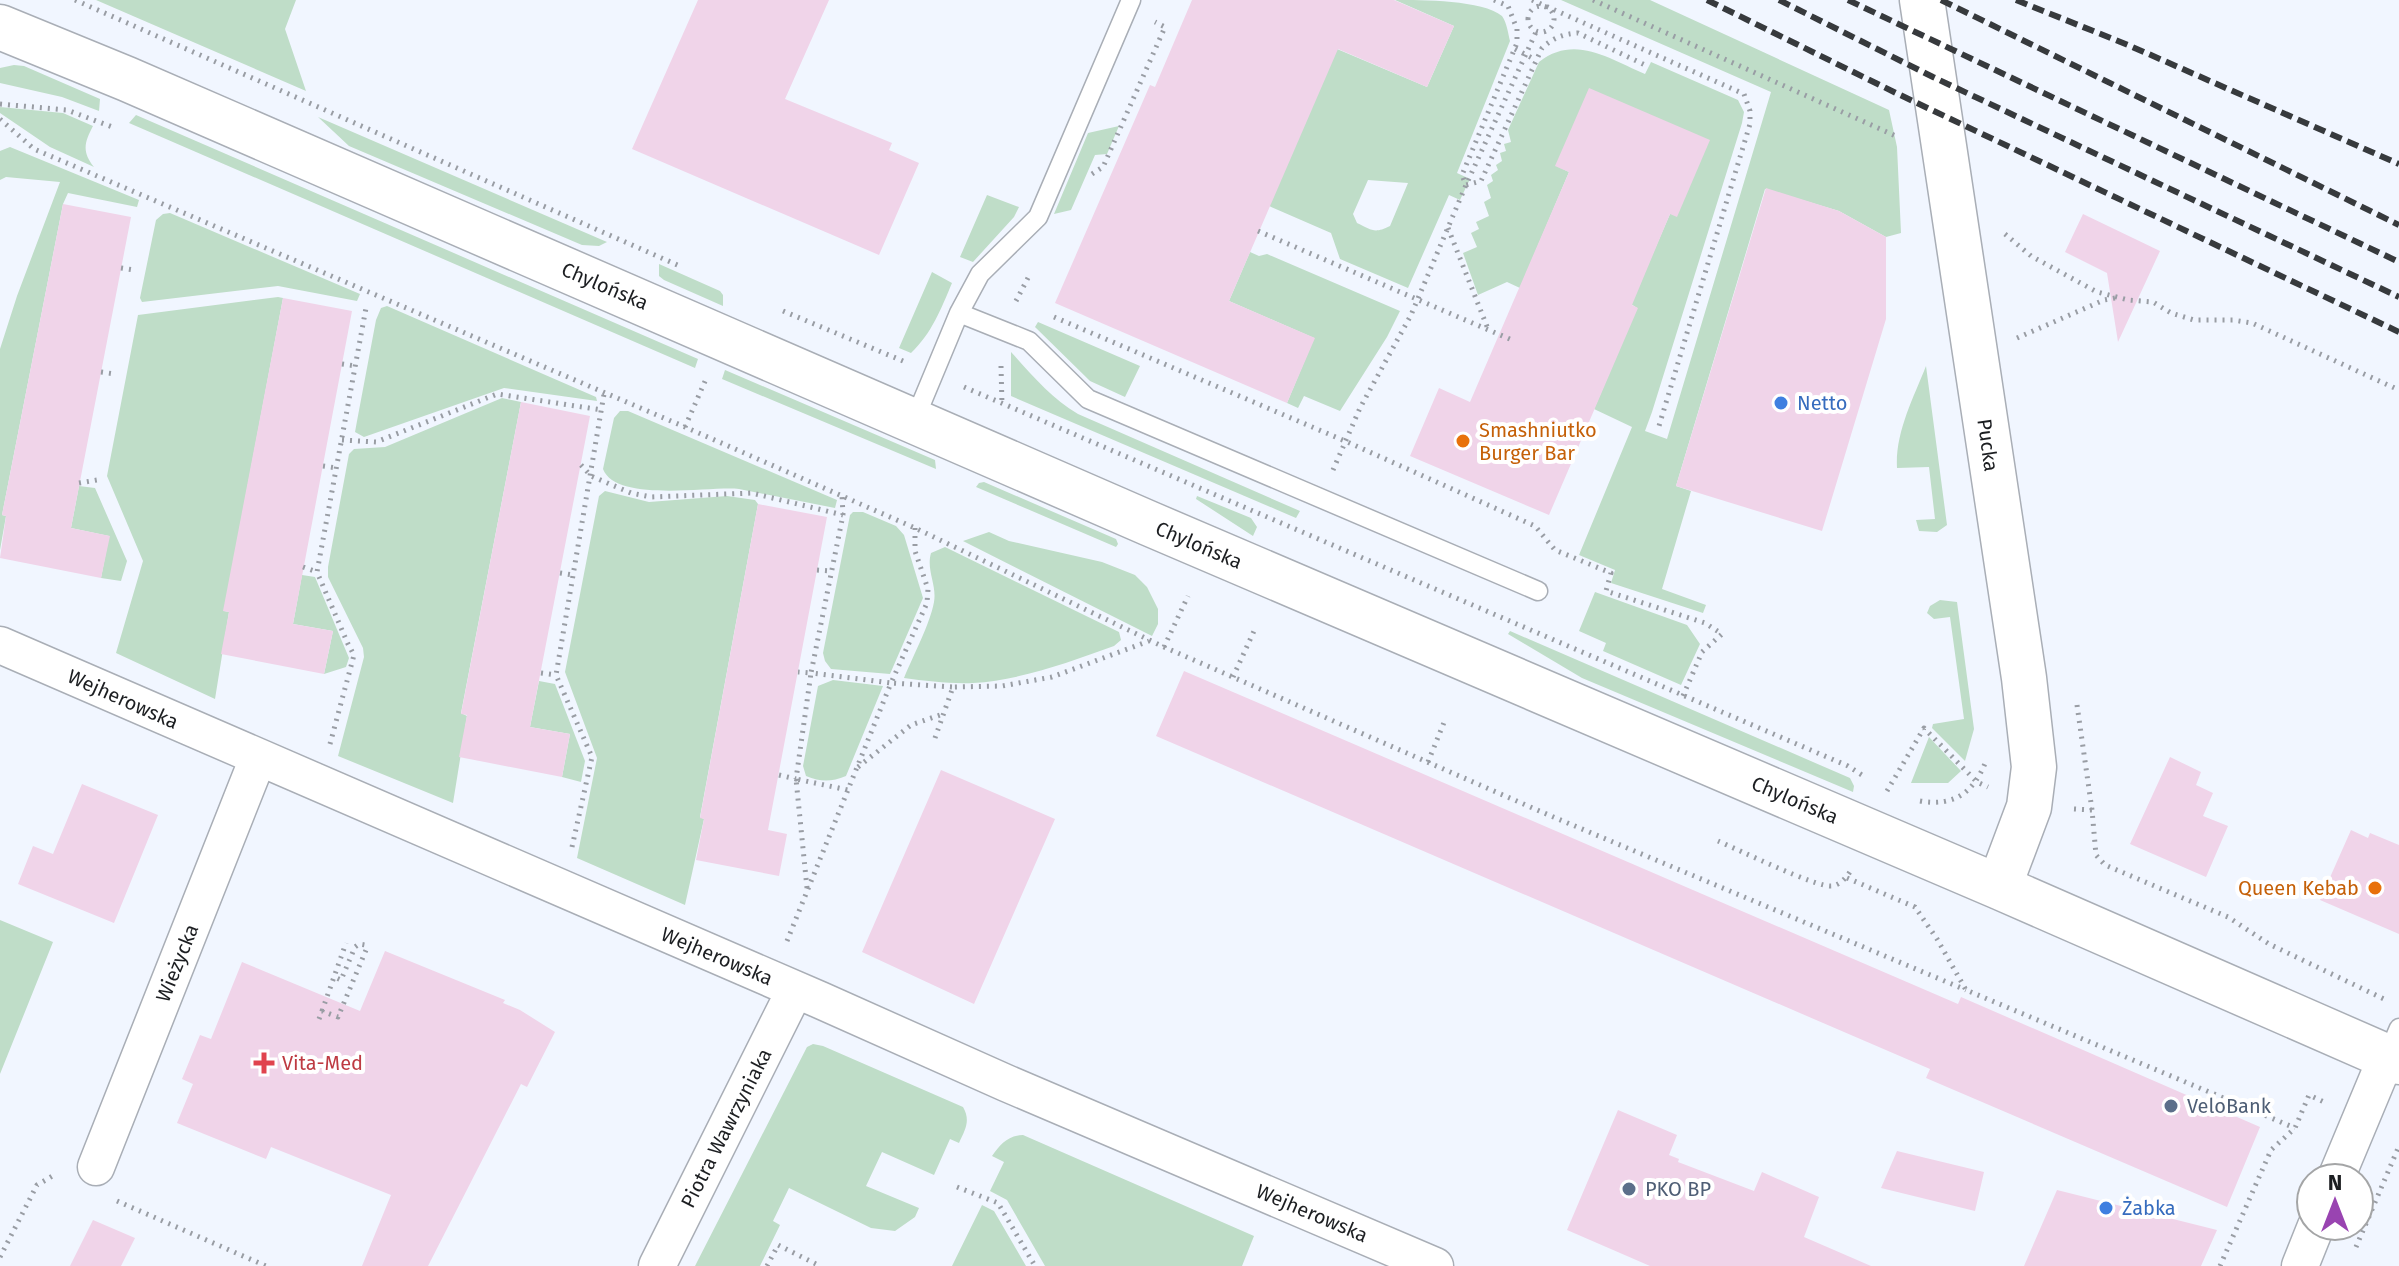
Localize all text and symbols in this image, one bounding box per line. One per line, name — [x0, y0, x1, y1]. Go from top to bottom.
street label: Chylońska — [558, 257, 652, 315]
place label: Netto — [1797, 391, 1847, 415]
marker: Netto — [1772, 394, 1790, 412]
street label: Pucka — [1972, 417, 2004, 473]
place label: Smashniutko Burger Bar — [1479, 418, 1597, 465]
marker: Smashniutko Burger Bar — [1454, 432, 1472, 450]
street label: Chylońska — [1152, 516, 1246, 574]
street label: Wejherowska — [64, 664, 182, 734]
street label: Chylońska — [1748, 771, 1842, 829]
place label: Queen Kebab — [2238, 876, 2359, 900]
marker: Queen Kebab — [2366, 879, 2384, 897]
street label: Wieżycka — [151, 921, 203, 1005]
street label: Wejherowska — [658, 922, 776, 990]
street label: Piotra Wawrzyniaka — [675, 1044, 777, 1212]
place label: Vita-Med — [282, 1051, 363, 1075]
marker: Vita-Med — [253, 1052, 275, 1074]
place label: VeloBank — [2187, 1094, 2272, 1118]
marker: VeloBank — [2162, 1097, 2180, 1115]
north arrow — [2295, 1162, 2375, 1242]
text: N — [2328, 1169, 2342, 1196]
place label: PKO BP — [1645, 1177, 1711, 1201]
street label: Wejherowska — [1253, 1179, 1371, 1247]
marker: PKO BP — [1620, 1180, 1638, 1198]
place label: Żabka — [2122, 1196, 2176, 1220]
marker: Żabka — [2097, 1199, 2115, 1217]

